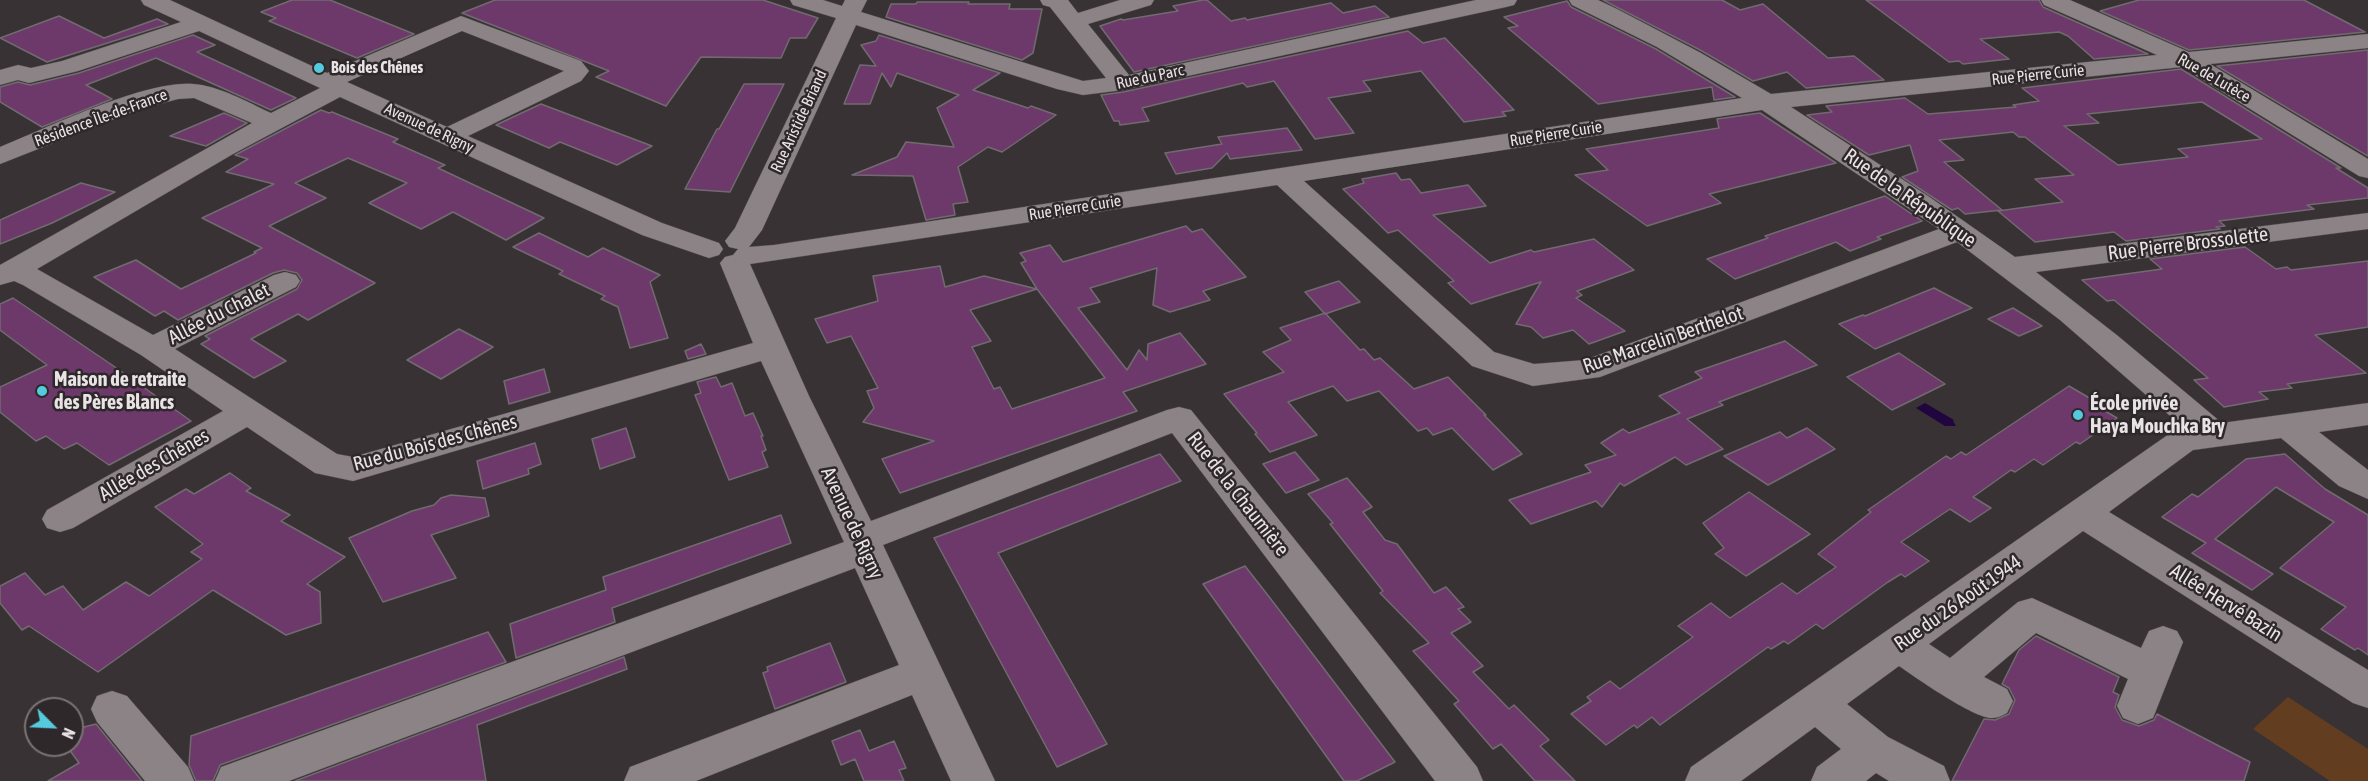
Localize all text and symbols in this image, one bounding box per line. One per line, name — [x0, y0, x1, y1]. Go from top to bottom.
street label: Rue de Lutèce — [2174, 49, 2254, 107]
place label: Bois des Chênes — [331, 58, 423, 78]
marker: Bois des Chênes — [312, 61, 326, 75]
street label: Rue du Parc — [1115, 61, 1185, 93]
street label: Rue Pierre Curie — [1991, 61, 2085, 89]
street label: Rue Aristide Briand — [767, 67, 831, 175]
street label: Résidence Île-de-France — [32, 85, 170, 151]
street label: Avenue de Rigny — [381, 99, 477, 157]
street label: Rue Pierre Curie — [1509, 117, 1603, 151]
street label: Rue de la République — [1839, 143, 1981, 253]
street label: Rue Pierre Curie — [1028, 191, 1122, 225]
street label: Rue Pierre Brossolette — [2107, 222, 2269, 266]
street label: Allée du Chalet — [164, 278, 274, 350]
street label: Rue Marcelin Berthelot — [1580, 301, 1746, 379]
place label: Maison de retraite des Pères Blancs — [54, 368, 186, 415]
marker: Maison de retraite des Pères Blancs — [35, 384, 49, 398]
place label: École privée Haya Mouchka Bry — [2090, 392, 2225, 439]
marker: École privée Haya Mouchka Bry — [2071, 408, 2085, 422]
street label: Rue du Bois des Chênes — [350, 410, 520, 476]
street label: Allée des Chênes — [95, 424, 213, 506]
street label: Rue de la Chaumière — [1182, 427, 1294, 561]
street label: Avenue de Rigny — [816, 463, 888, 583]
street label: Rue du 26 Août 1944 — [1890, 550, 2026, 656]
street label: Allée Hervé Bazin — [2165, 559, 2287, 647]
north arrow — [24, 697, 84, 757]
text: N — [58, 726, 79, 741]

